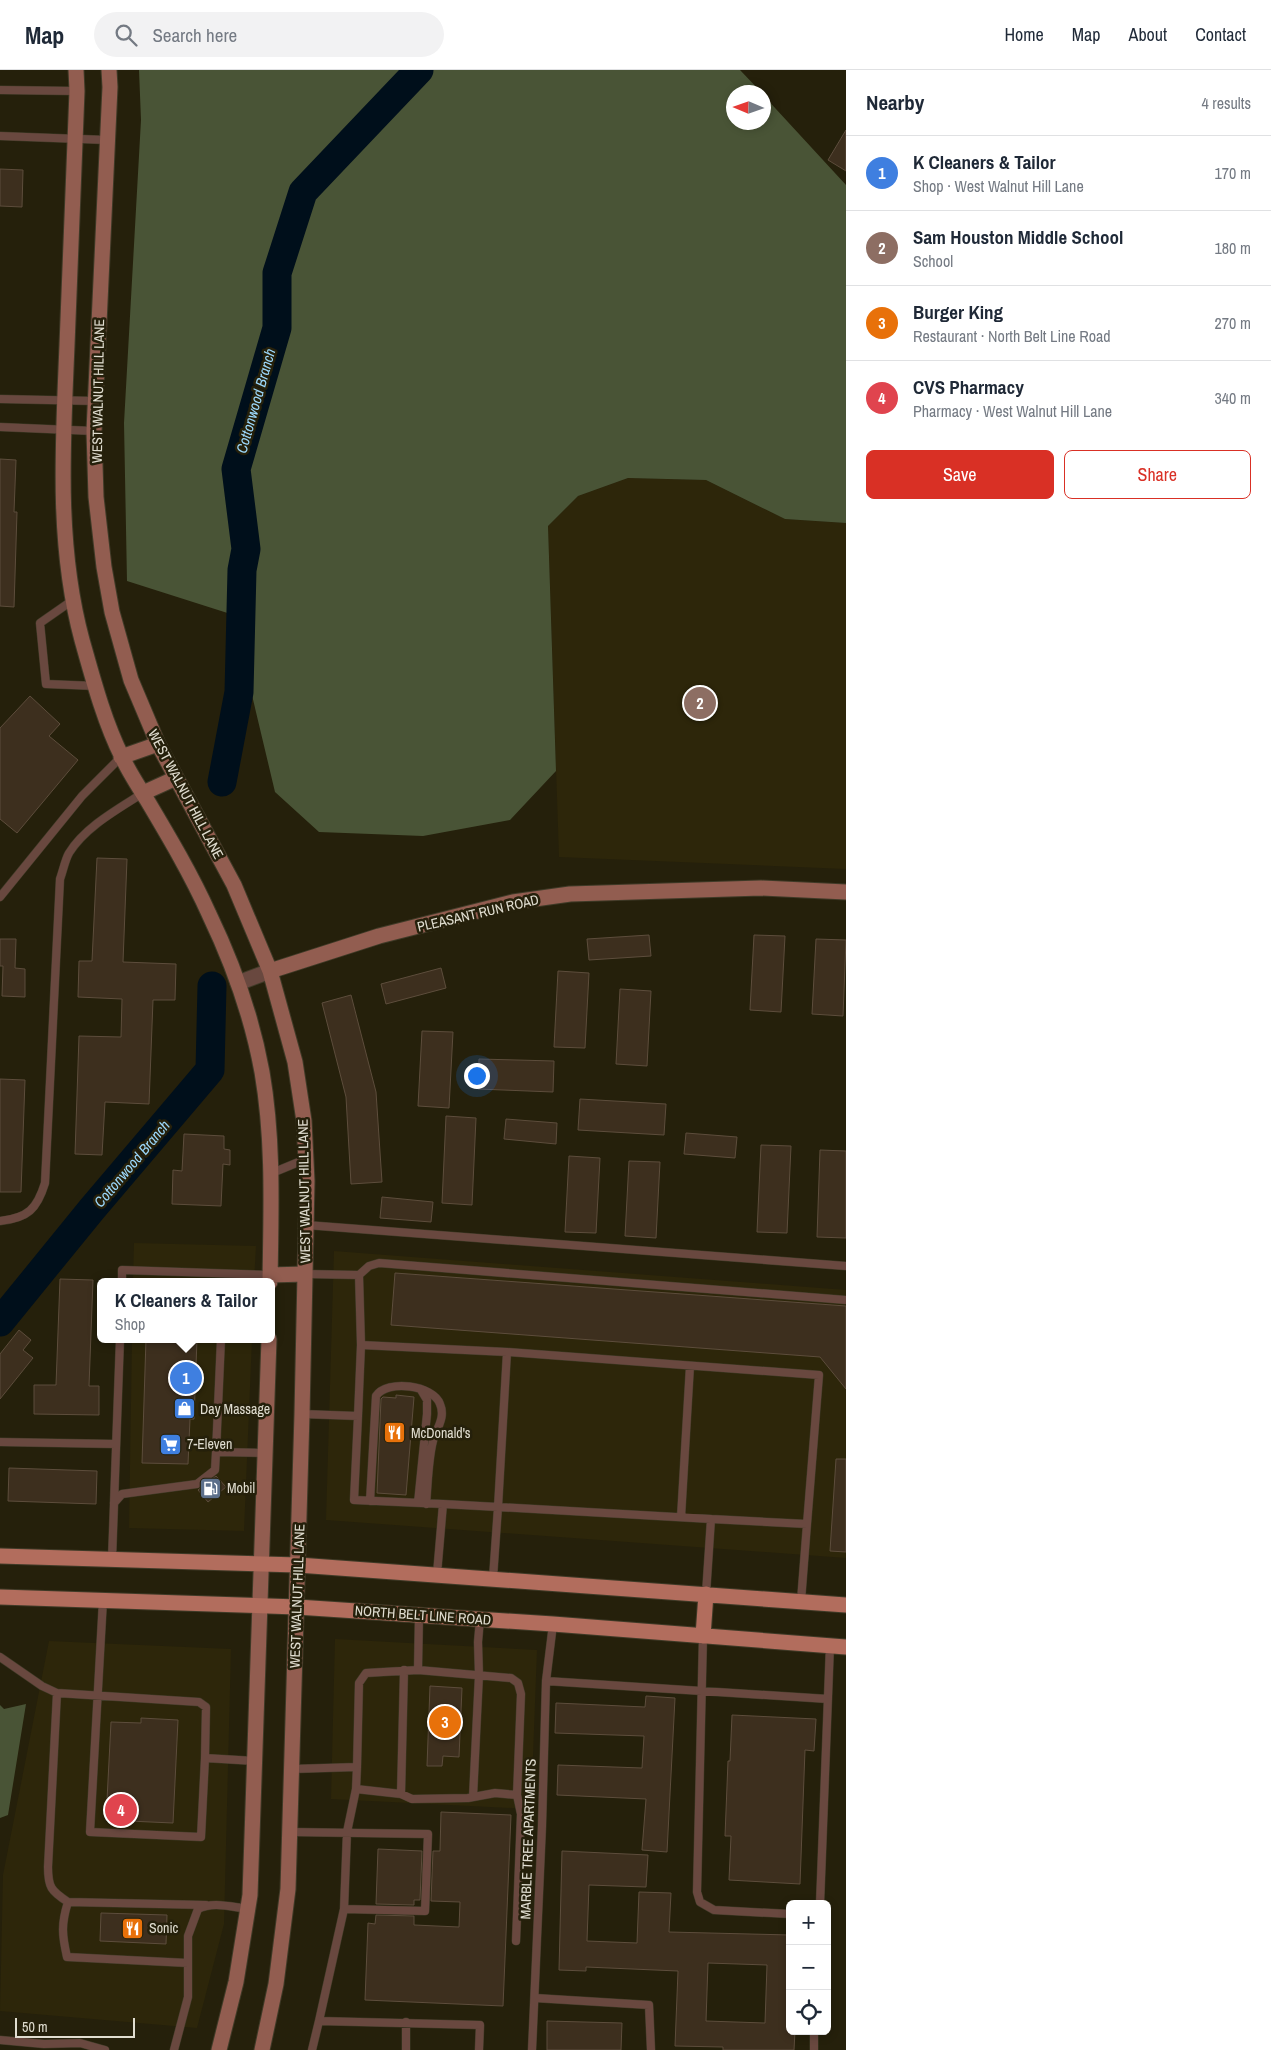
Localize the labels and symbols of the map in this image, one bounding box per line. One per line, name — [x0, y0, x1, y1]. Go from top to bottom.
north arrow — [726, 85, 771, 130]
street label: WEST WALNUT HILL LANE — [88, 319, 108, 463]
water label: Cottonwood Branch — [231, 346, 281, 456]
pin: 2 — [684, 684, 716, 722]
street label: WEST WALNUT HILL LANE — [144, 726, 228, 862]
street label: PLEASANT RUN ROAD — [415, 890, 541, 936]
your location — [464, 1063, 490, 1089]
water label: Cottonwood Branch — [89, 1115, 174, 1212]
street label: WEST WALNUT HILL LANE — [294, 1119, 314, 1263]
pin: 1 — [170, 1359, 202, 1397]
shop icon: Day Massage — [172, 1397, 196, 1421]
place label: Day Massage — [200, 1400, 270, 1418]
restaurant icon: McDonald's — [383, 1421, 407, 1445]
place label: McDonald's — [411, 1424, 471, 1442]
supermarket icon: 7-Eleven — [159, 1432, 183, 1456]
place label: 7-Eleven — [187, 1435, 232, 1453]
fuel station icon: Mobil — [199, 1476, 223, 1500]
place label: Mobil — [227, 1479, 255, 1497]
street label: WEST WALNUT HILL LANE — [285, 1524, 309, 1668]
street label: NORTH BELT LINE ROAD — [354, 1601, 492, 1629]
pin: 3 — [429, 1703, 461, 1741]
street label: MARBLE TREE APARTMENTS — [516, 1758, 540, 1920]
pin: 4 — [105, 1791, 137, 1829]
restaurant icon: Sonic — [121, 1916, 145, 1940]
place label: Sonic — [149, 1919, 179, 1937]
scale bar — [15, 2015, 135, 2038]

